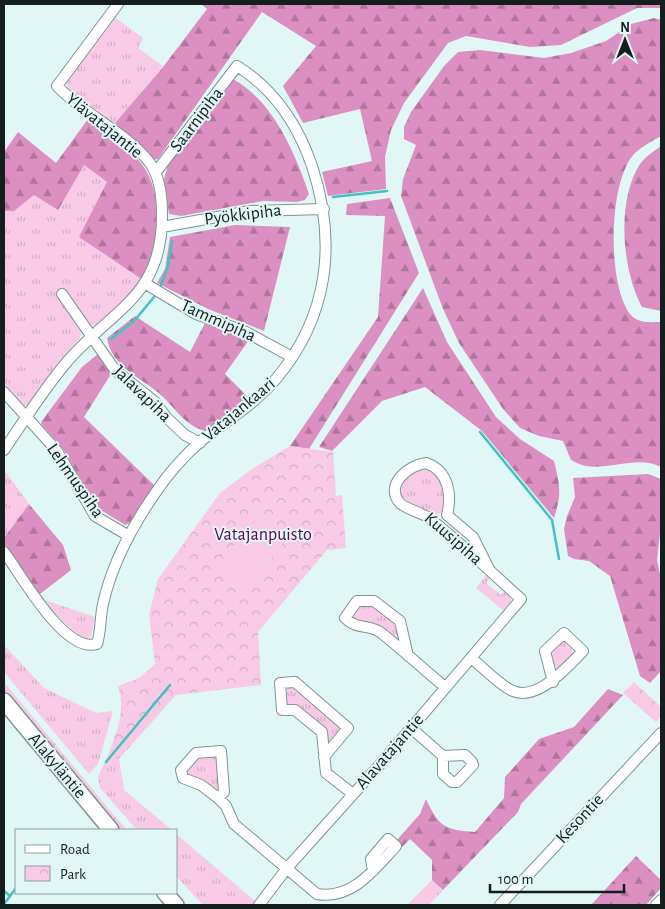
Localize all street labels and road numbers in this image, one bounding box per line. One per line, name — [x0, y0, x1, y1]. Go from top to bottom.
street label: Saarnipiha — [167, 85, 227, 155]
street label: Ylävatajantie — [62, 90, 146, 162]
street label: Pyökkipiha — [203, 201, 283, 229]
street label: Tammipiha — [178, 297, 258, 345]
street label: Jalavapiha — [110, 362, 174, 426]
street label: Vatajankaari — [199, 375, 279, 445]
street label: Lehmuspiha — [43, 441, 107, 521]
street label: Kuusipiha — [421, 509, 485, 569]
street label: Alavatajantie — [353, 711, 427, 793]
street label: Alakyläntie — [25, 730, 89, 802]
street label: Kesontie — [553, 791, 607, 847]

